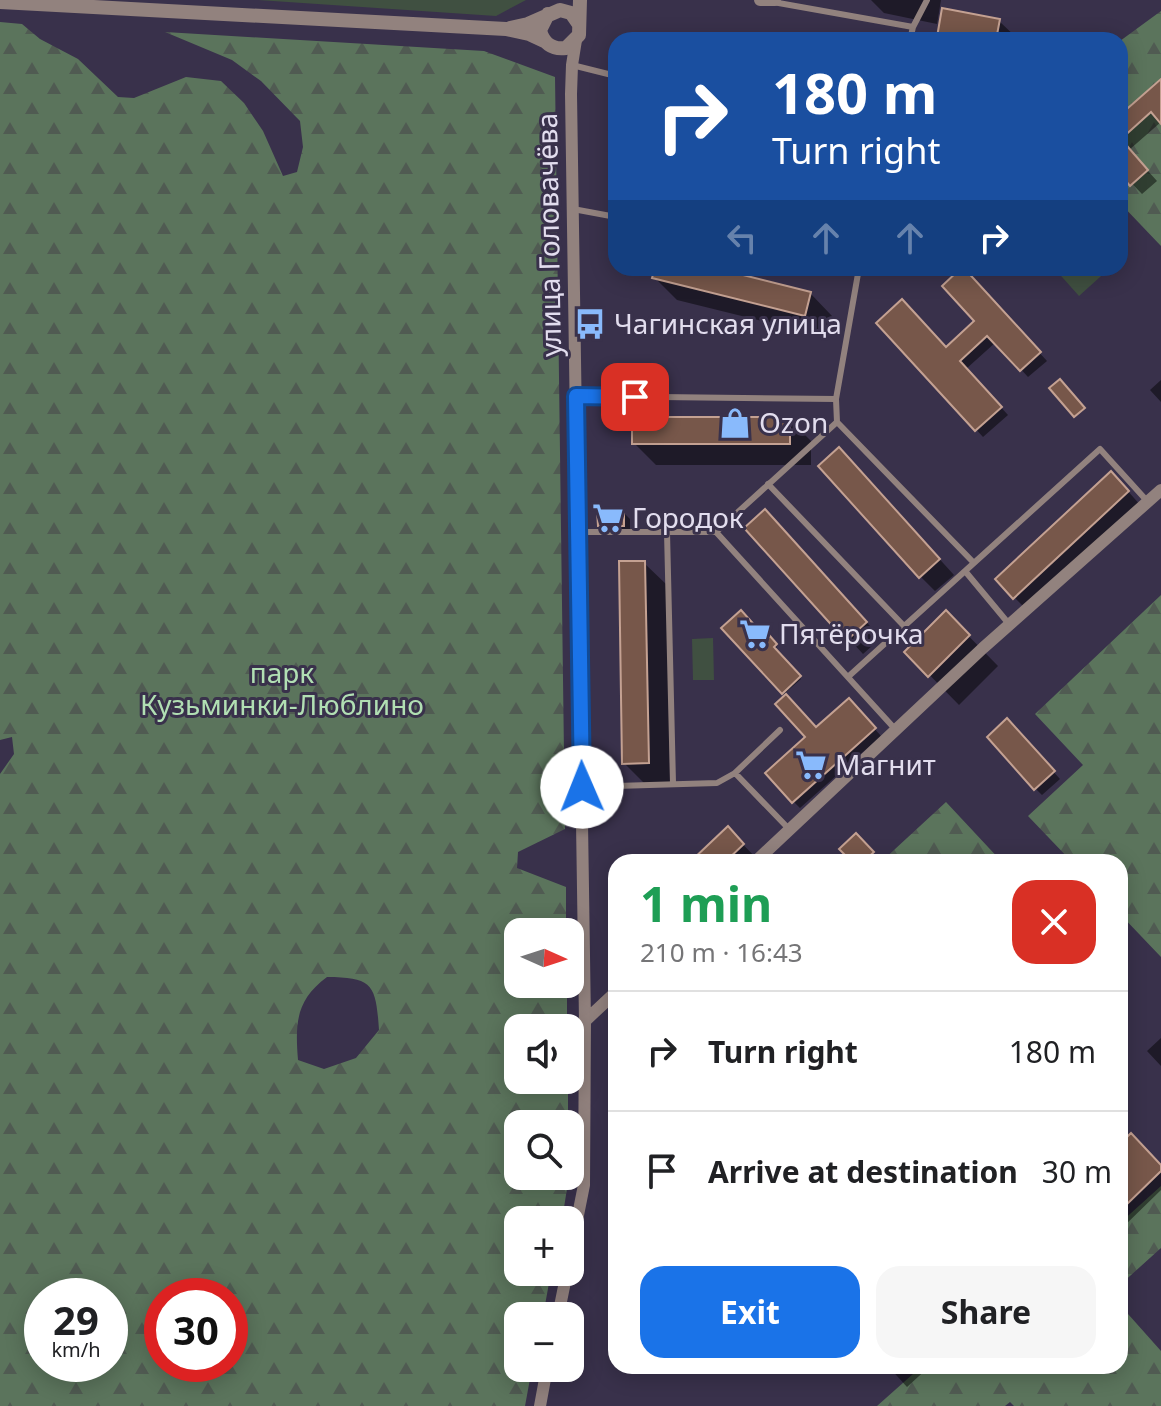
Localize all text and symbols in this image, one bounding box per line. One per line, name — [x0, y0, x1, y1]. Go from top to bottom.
text: 180 m — [772, 54, 937, 130]
icon: right — [640, 64, 744, 168]
street label: улица Головачёва — [527, 113, 569, 357]
text: Turn right — [772, 126, 940, 175]
icon: left — [720, 216, 764, 260]
icon: ahead — [804, 216, 848, 260]
icon: ahead — [888, 216, 932, 260]
icon: right — [972, 216, 1016, 260]
place label: Чагинская улица — [614, 304, 842, 342]
bus stop icon: Чагинская улица — [573, 307, 607, 341]
pin — [601, 363, 669, 431]
icon: arrive — [613, 375, 657, 419]
place label: Ozon — [759, 403, 828, 441]
shop icon: Ozon — [718, 406, 752, 440]
place label: Городок — [632, 498, 744, 536]
supermarket icon: Городок — [591, 501, 625, 535]
place label: Пятёрочка — [779, 614, 924, 652]
supermarket icon: Пятёрочка — [738, 617, 772, 651]
park label: парк Кузьминки-Люблино — [140, 653, 424, 723]
position arrow — [540, 745, 624, 829]
place label: Магнит — [835, 745, 936, 783]
supermarket icon: Магнит — [794, 748, 828, 782]
text: 1 min — [640, 871, 772, 936]
button: close — [1012, 880, 1096, 964]
north arrow — [504, 918, 584, 998]
map controls — [504, 918, 584, 1382]
text: 210 m · 16:43 — [640, 934, 803, 970]
button: sound — [504, 1014, 584, 1094]
icon: right — [640, 1029, 684, 1073]
text: Turn right — [708, 1031, 858, 1072]
text: 180 m — [1009, 1031, 1096, 1072]
button: search — [504, 1110, 584, 1190]
icon: arrive — [640, 1149, 684, 1193]
text: Arrive at destination — [708, 1151, 1018, 1192]
text: 30 m — [1042, 1151, 1112, 1192]
button: + — [504, 1206, 584, 1286]
button: Exit — [640, 1266, 860, 1358]
button: Share — [876, 1266, 1096, 1358]
speed limit sign: 30 — [144, 1278, 248, 1382]
text: 29 — [53, 1292, 99, 1347]
button: − — [504, 1302, 584, 1382]
text: km/h — [51, 1336, 101, 1363]

